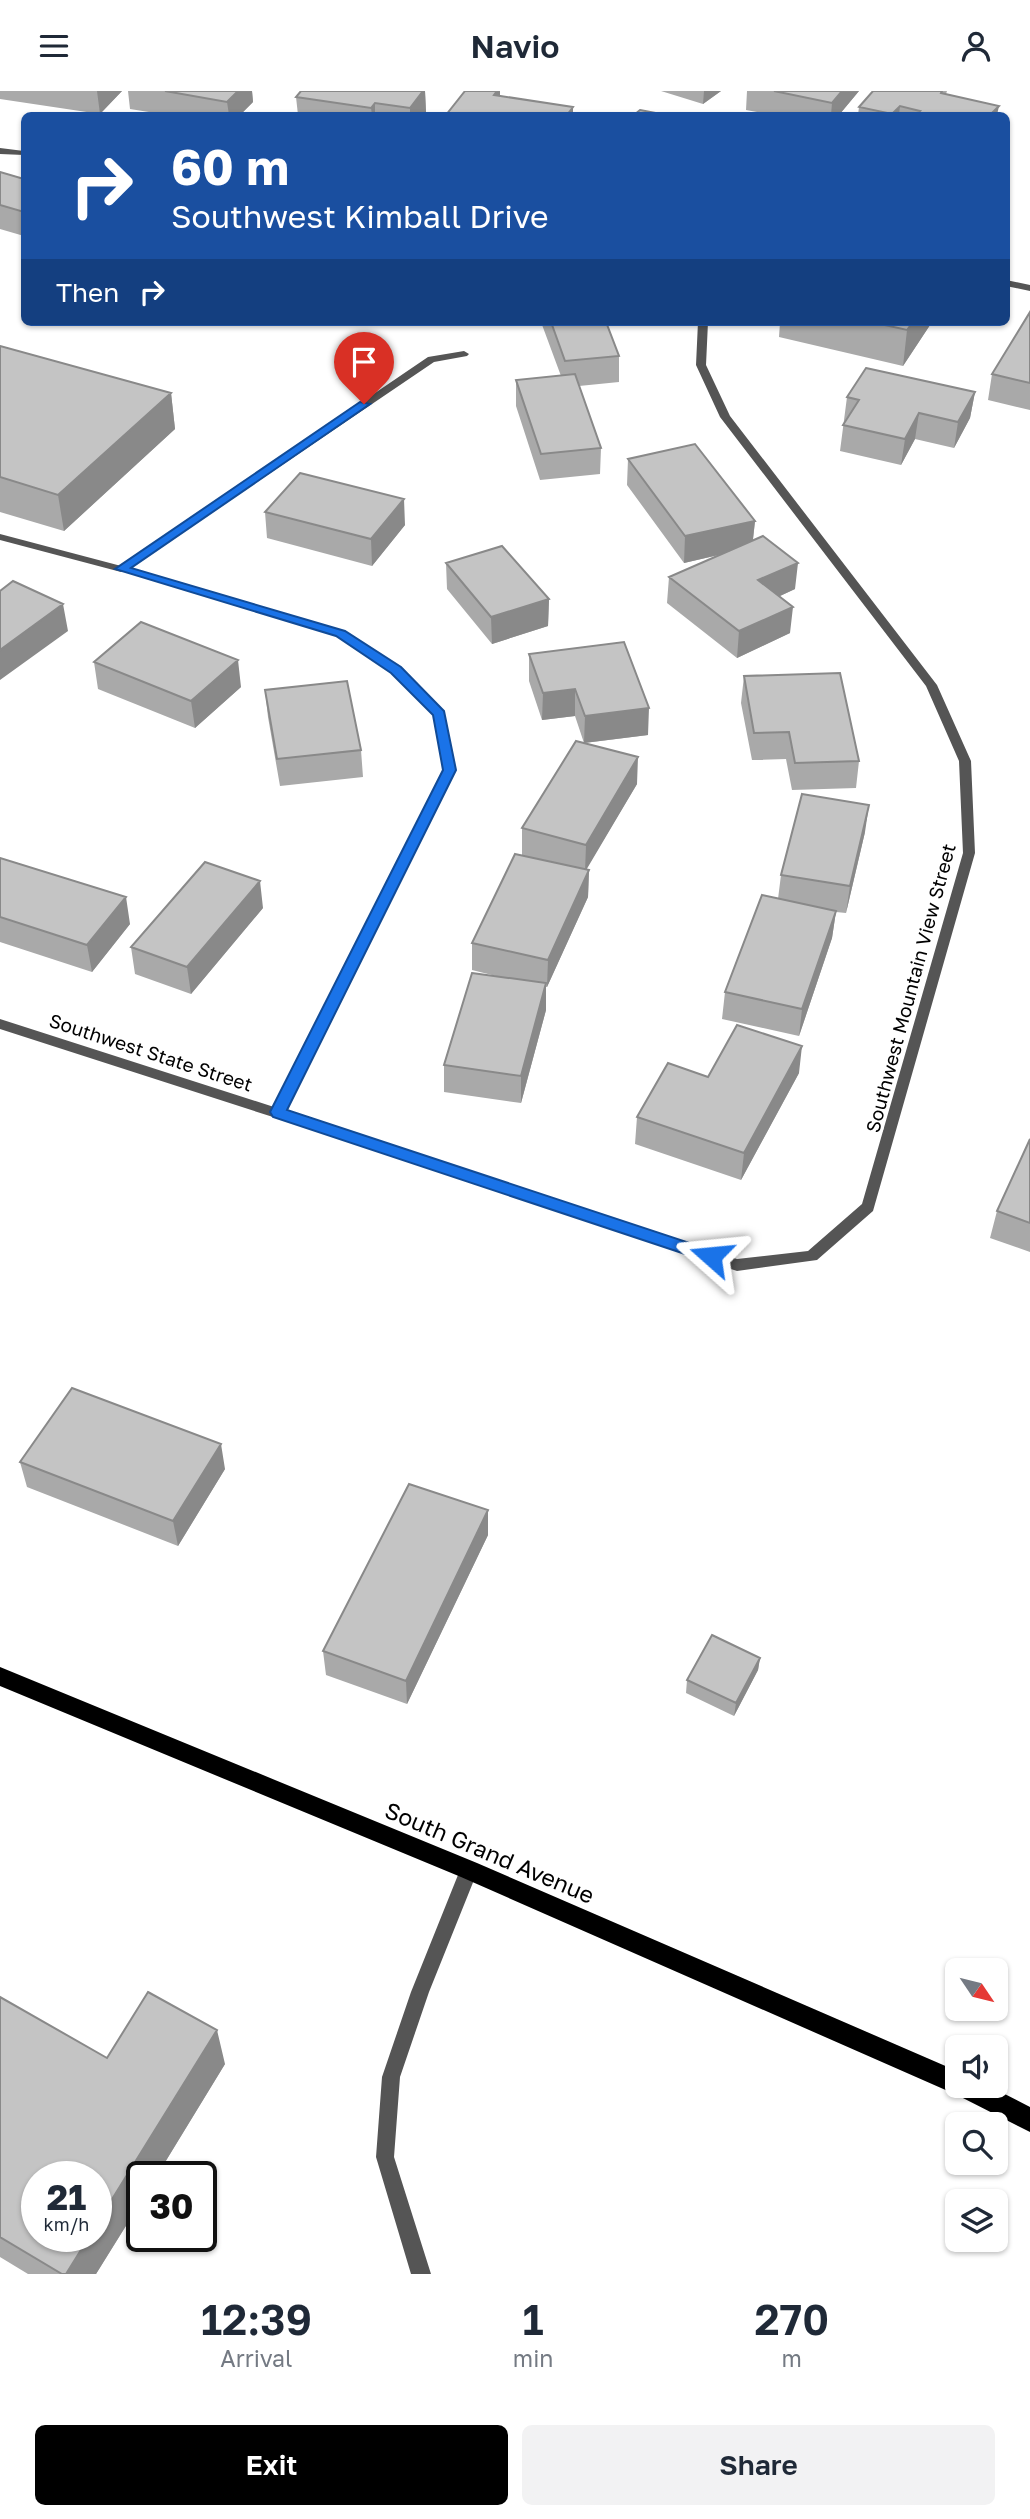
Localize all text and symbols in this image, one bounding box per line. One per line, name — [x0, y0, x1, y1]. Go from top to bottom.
icon: menu — [35, 27, 73, 65]
text: Navio — [471, 27, 559, 65]
icon: person — [957, 27, 995, 65]
text: 60 m — [171, 137, 289, 196]
icon: right — [56, 140, 147, 231]
text: Southwest Kimball Drive — [171, 197, 549, 235]
icon: right — [133, 273, 171, 311]
text: Then — [56, 277, 119, 308]
pin — [334, 332, 394, 404]
icon: arrive — [345, 343, 383, 381]
street label: Southwest Mountain View Street — [860, 841, 960, 1135]
street label: Southwest State Street — [46, 1008, 256, 1096]
position arrow — [674, 1219, 748, 1293]
street label: South Grand Avenue — [381, 1795, 599, 1909]
north arrow — [945, 1958, 1008, 2021]
map controls — [945, 1958, 1008, 2252]
button: sound — [945, 2035, 1008, 2098]
button: search — [945, 2112, 1008, 2175]
speed limit sign: 30 — [126, 2161, 217, 2252]
text: 21 — [47, 2176, 86, 2218]
button: layers — [945, 2189, 1008, 2252]
text: km/h — [44, 2213, 89, 2235]
text: 12:39 — [201, 2294, 312, 2344]
text: 1 — [523, 2294, 544, 2344]
text: 270 — [754, 2294, 829, 2344]
text: Arrival — [220, 2344, 292, 2372]
text: min — [513, 2344, 553, 2372]
text: m — [782, 2344, 802, 2372]
button: Exit — [35, 2425, 508, 2505]
button: Share — [522, 2425, 995, 2505]

